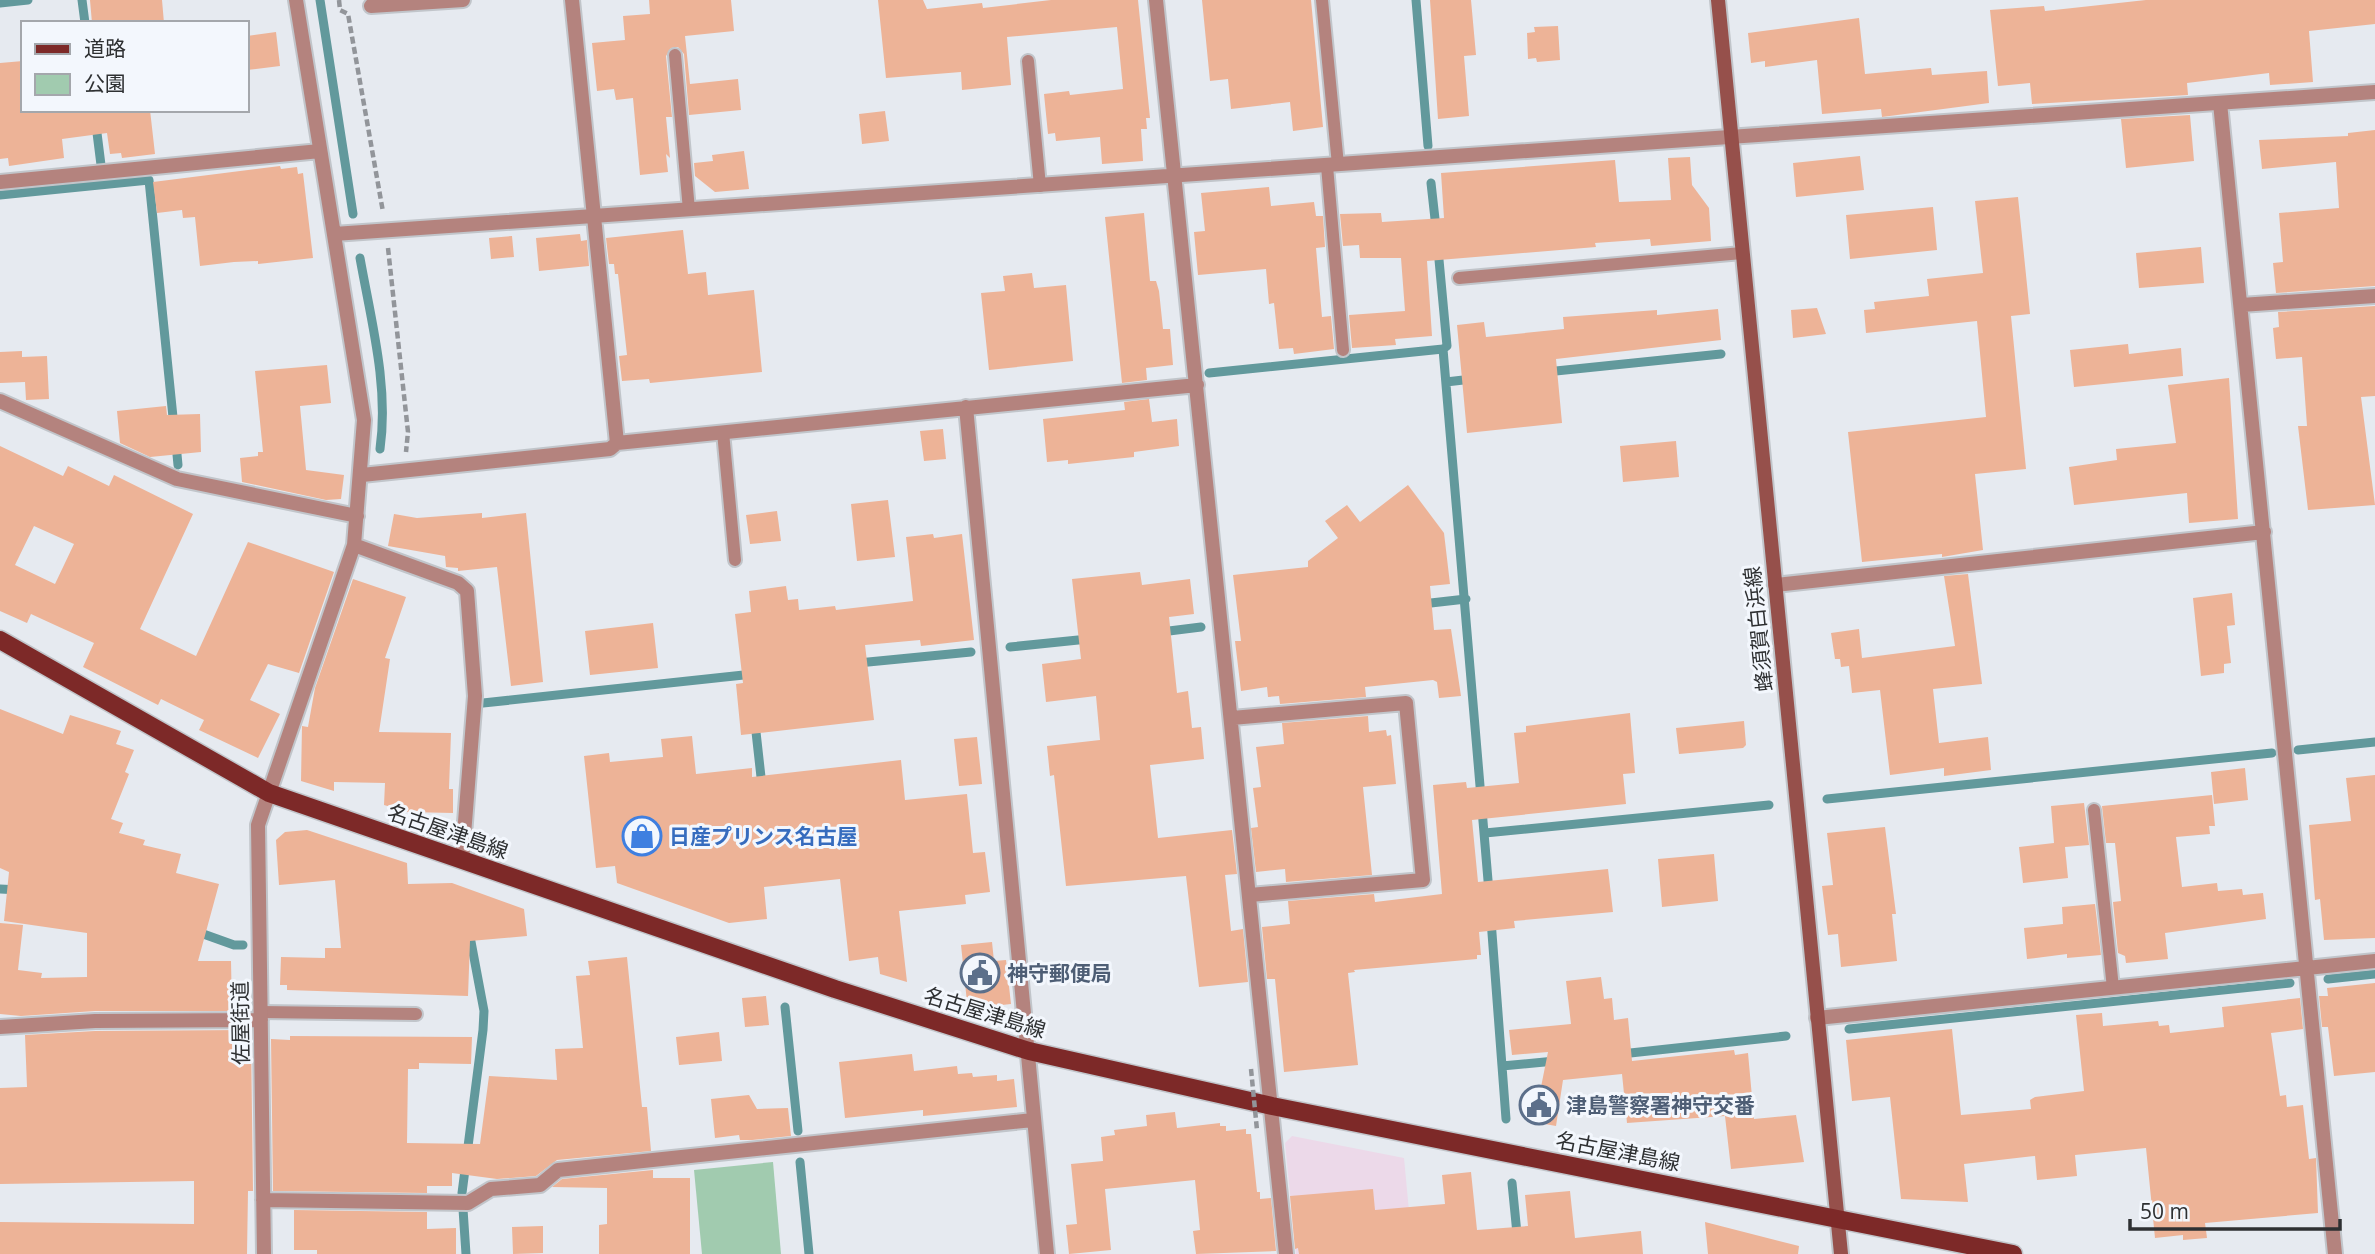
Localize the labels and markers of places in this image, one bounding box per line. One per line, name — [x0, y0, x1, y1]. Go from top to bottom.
shop icon: 日産プリンス名古屋 — [621, 815, 663, 857]
place label: 日産プリンス名古屋 — [669, 822, 858, 850]
public building icon: 神守郵便局 — [959, 952, 1001, 994]
place label: 神守郵便局 — [1007, 959, 1112, 987]
public building icon: 津島警察署神守交番 — [1518, 1084, 1560, 1126]
place label: 津島警察署神守交番 — [1566, 1091, 1755, 1119]

